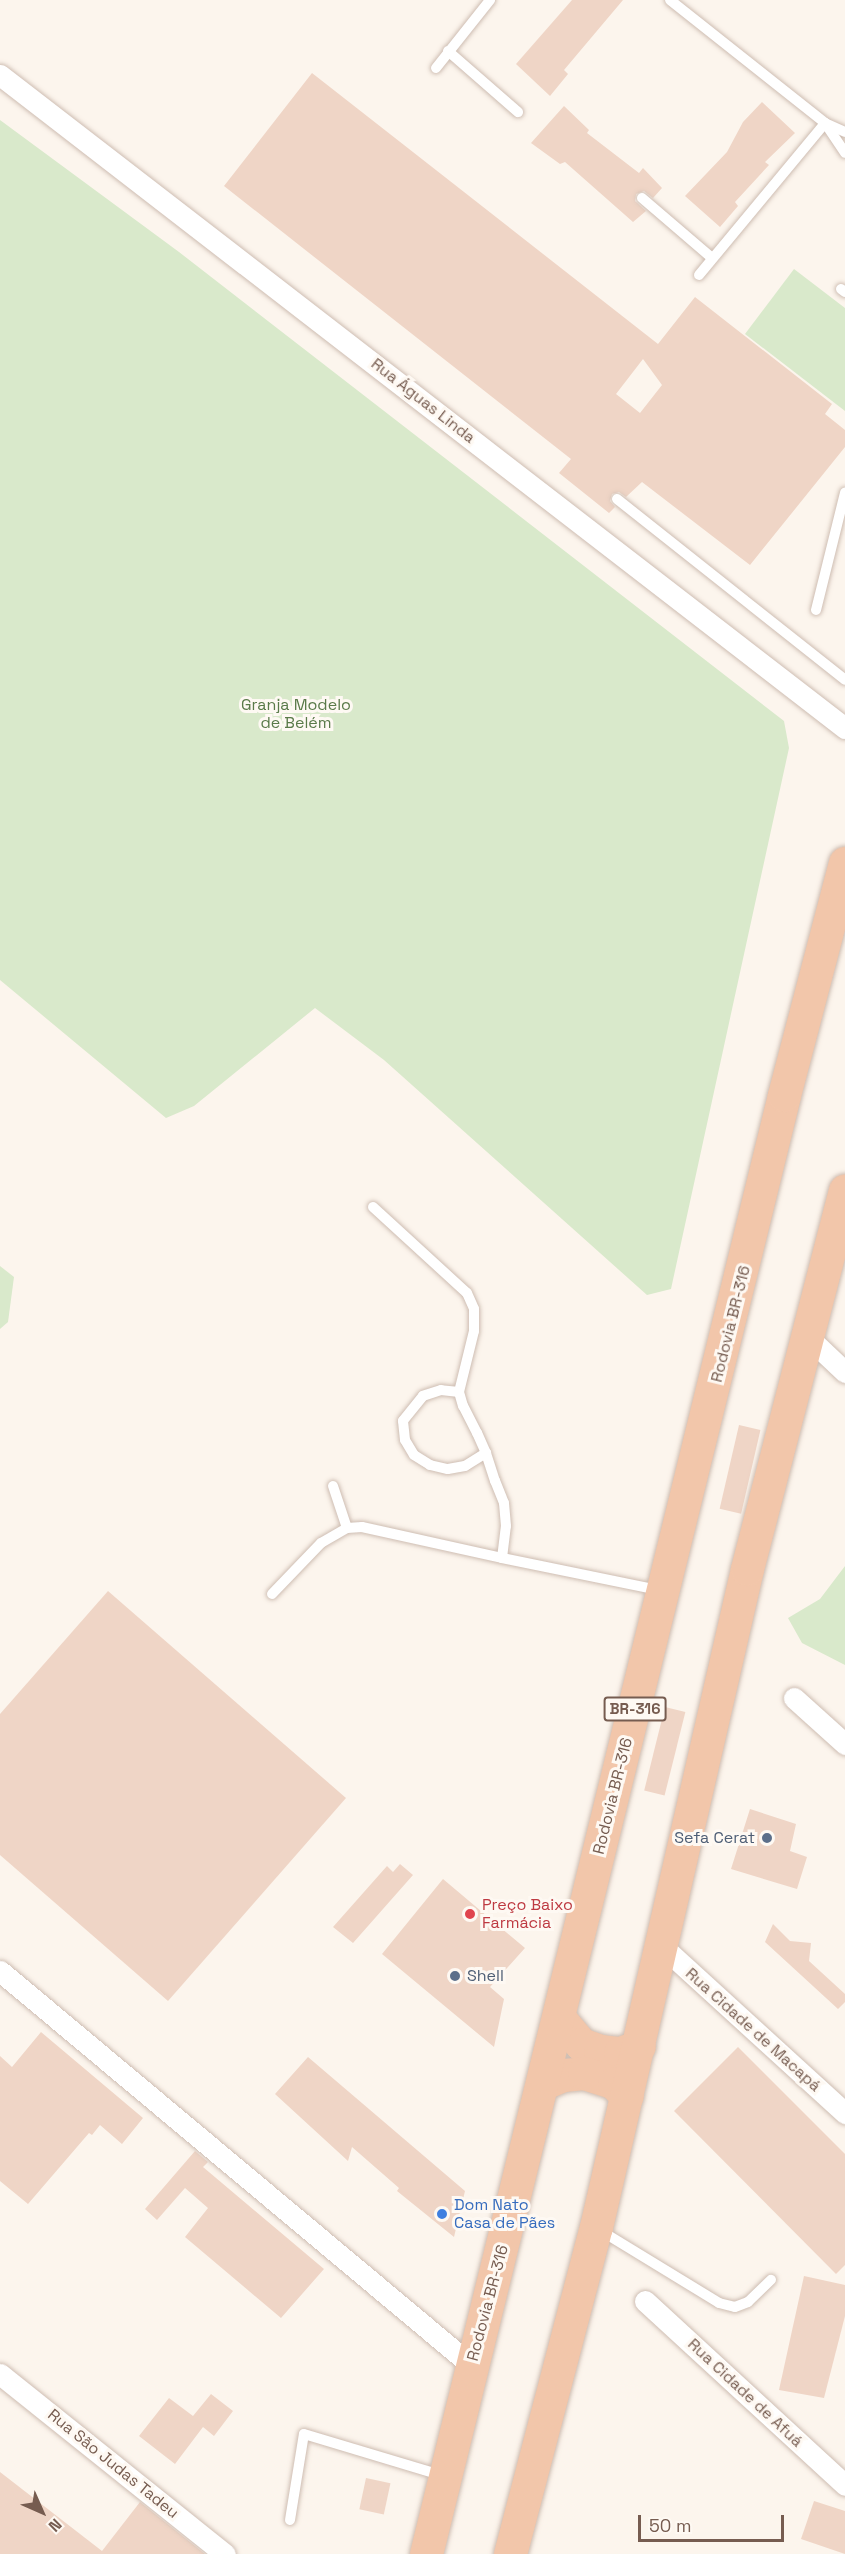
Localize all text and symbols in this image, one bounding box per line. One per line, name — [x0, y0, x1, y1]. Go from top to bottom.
street label: Rua Águas Linda — [367, 354, 479, 448]
park label: Granja Modelo de Belém — [241, 695, 351, 733]
street label: Rodovia BR-316 — [707, 1264, 755, 1384]
road number: BR-316 — [604, 1697, 666, 1721]
street label: Rodovia BR-316 — [589, 1736, 637, 1856]
place label: Sefa Cerat — [674, 1828, 755, 1848]
marker: Sefa Cerat — [760, 1831, 774, 1845]
place label: Preço Baixo Farmácia — [482, 1895, 573, 1933]
marker: Preço Baixo Farmácia — [463, 1907, 477, 1921]
street label: Rua Cidade de Macapá — [681, 1964, 825, 2096]
place label: Shell — [467, 1966, 504, 1986]
marker: Shell — [448, 1969, 462, 1983]
place label: Dom Nato Casa de Pães — [454, 2195, 555, 2233]
marker: Dom Nato Casa de Pães — [435, 2207, 449, 2221]
street label: Rodovia BR-316 — [463, 2243, 513, 2363]
street label: Rua Cidade de Afuá — [683, 2335, 807, 2451]
street label: Rua São Judas Tadeu — [43, 2405, 183, 2523]
north arrow — [12, 2482, 72, 2542]
scale bar — [641, 2503, 786, 2541]
text: N — [44, 2514, 66, 2536]
text: 50 m — [649, 2514, 691, 2537]

